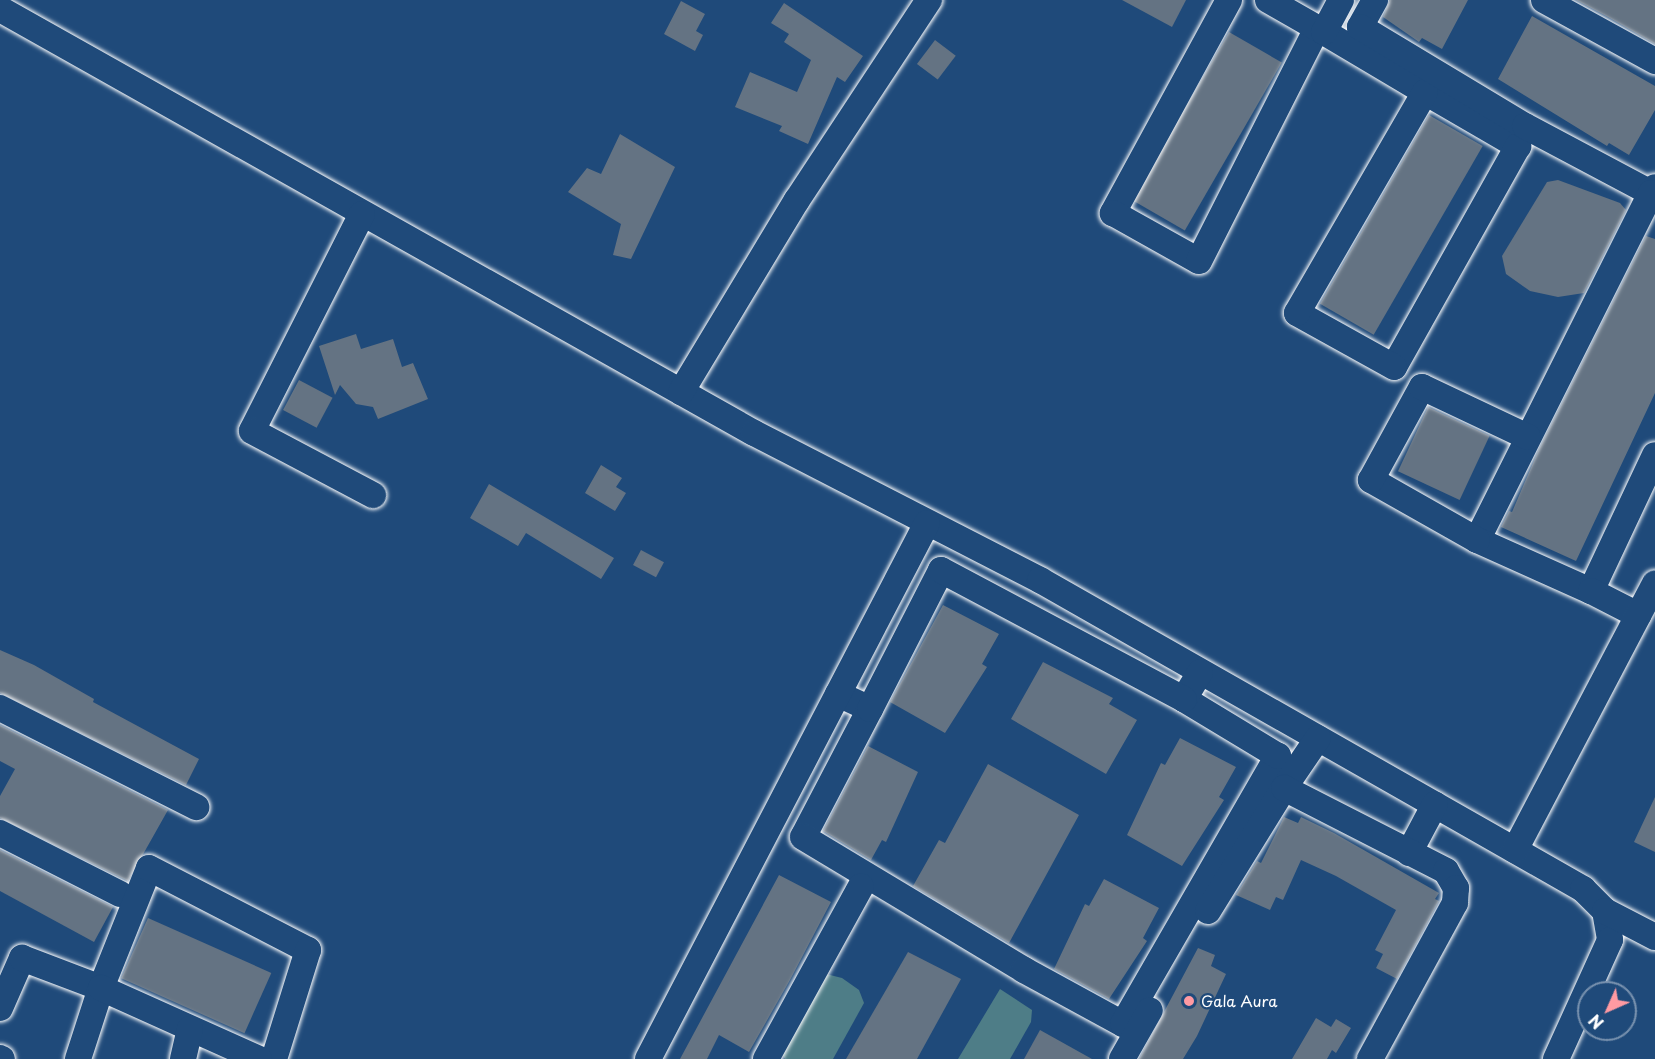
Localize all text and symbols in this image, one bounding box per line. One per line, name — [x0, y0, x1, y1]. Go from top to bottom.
north arrow — [1577, 981, 1637, 1041]
place label: Gala Aura — [1201, 992, 1278, 1010]
marker: Gala Aura — [1182, 994, 1196, 1008]
text: N — [1583, 1009, 1609, 1035]

